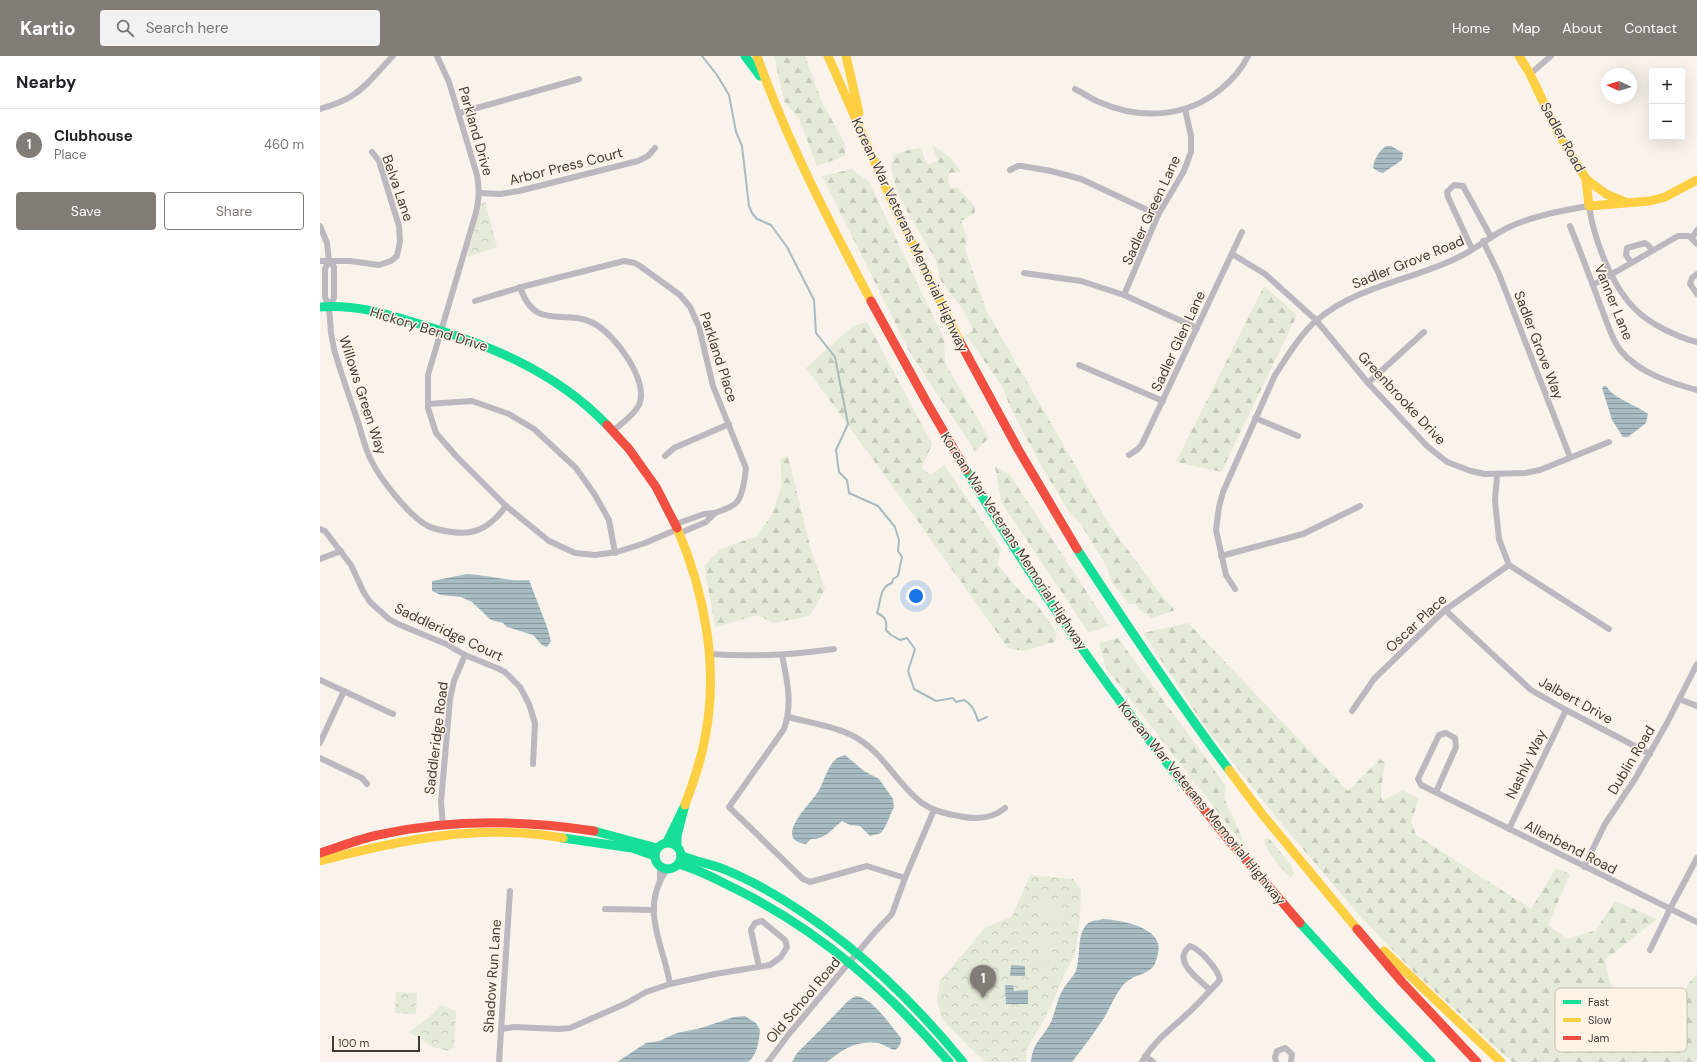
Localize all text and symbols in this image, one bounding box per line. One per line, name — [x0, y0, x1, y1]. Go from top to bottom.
search box — [100, 10, 380, 46]
text: Kartio — [20, 16, 76, 41]
icon: search — [114, 17, 136, 39]
text: Search here — [146, 18, 228, 38]
text: Home — [1452, 19, 1490, 37]
text: Map — [1512, 19, 1540, 37]
text: About — [1562, 19, 1602, 37]
text: Contact — [1624, 19, 1677, 37]
north arrow — [1601, 68, 1637, 104]
map controls — [1649, 68, 1685, 140]
button: + — [1649, 68, 1685, 104]
text: Nearby — [16, 71, 76, 93]
street label: Parkland Drive — [455, 84, 497, 178]
street label: Sadler Road — [1536, 99, 1590, 175]
button: − — [1649, 104, 1685, 140]
street label: Korean War Veterans Memorial Highway — [848, 115, 972, 355]
text: Clubhouse — [54, 126, 133, 146]
text: 1 — [27, 136, 31, 153]
text: 460 m — [264, 136, 304, 153]
street label: Arbor Press Court — [507, 143, 625, 189]
text: Place — [54, 146, 86, 163]
street label: Sadler Green Lane — [1118, 152, 1184, 268]
street label: Belva Lane — [378, 153, 418, 224]
button: Save — [16, 192, 156, 230]
button: Share — [164, 192, 304, 230]
street label: Sadler Grove Road — [1349, 231, 1467, 293]
street label: Vanner Lane — [1591, 261, 1637, 343]
street label: Sadler Glen Lane — [1147, 288, 1209, 394]
street label: Sadler Grove Way — [1510, 288, 1568, 402]
street label: Hickory Bend Drive — [368, 302, 490, 356]
street label: Parkland Place — [696, 310, 742, 404]
street label: Willows Green Way — [335, 333, 391, 457]
street label: Greenbrooke Drive — [1354, 348, 1450, 448]
street label: Korean War Veterans Memorial Highway — [937, 429, 1092, 654]
your location — [906, 586, 926, 606]
street label: Oscar Place — [1382, 590, 1450, 656]
street label: Saddleridge Court — [392, 599, 506, 665]
street label: Jalbert Drive — [1536, 672, 1616, 728]
street label: Saddleridge Road — [420, 681, 452, 795]
street label: Korean War Veterans Memorial Highway — [1114, 698, 1290, 909]
street label: Dublin Road — [1603, 722, 1659, 798]
street label: Nashly Way — [1501, 726, 1551, 802]
street label: Allenbend Road — [1522, 816, 1620, 878]
street label: Shadow Run Lane — [479, 918, 505, 1034]
street label: Old School Road — [762, 953, 844, 1047]
pin: 1 — [970, 965, 996, 998]
legend — [1555, 988, 1687, 1052]
text: Fast — [1588, 995, 1609, 1009]
text: Slow — [1588, 1013, 1612, 1027]
text: Jam — [1588, 1031, 1609, 1045]
scale bar — [332, 1034, 420, 1053]
text: 100 m — [338, 1036, 369, 1050]

